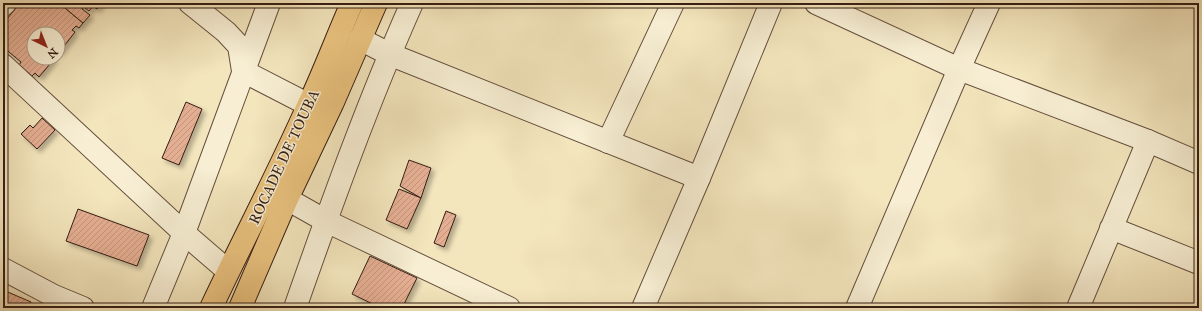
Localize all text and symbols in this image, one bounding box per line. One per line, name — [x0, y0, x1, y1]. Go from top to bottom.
north arrow — [26, 26, 66, 66]
text: N — [44, 45, 60, 61]
street label: ROCADE DE TOUBA — [245, 87, 323, 227]

